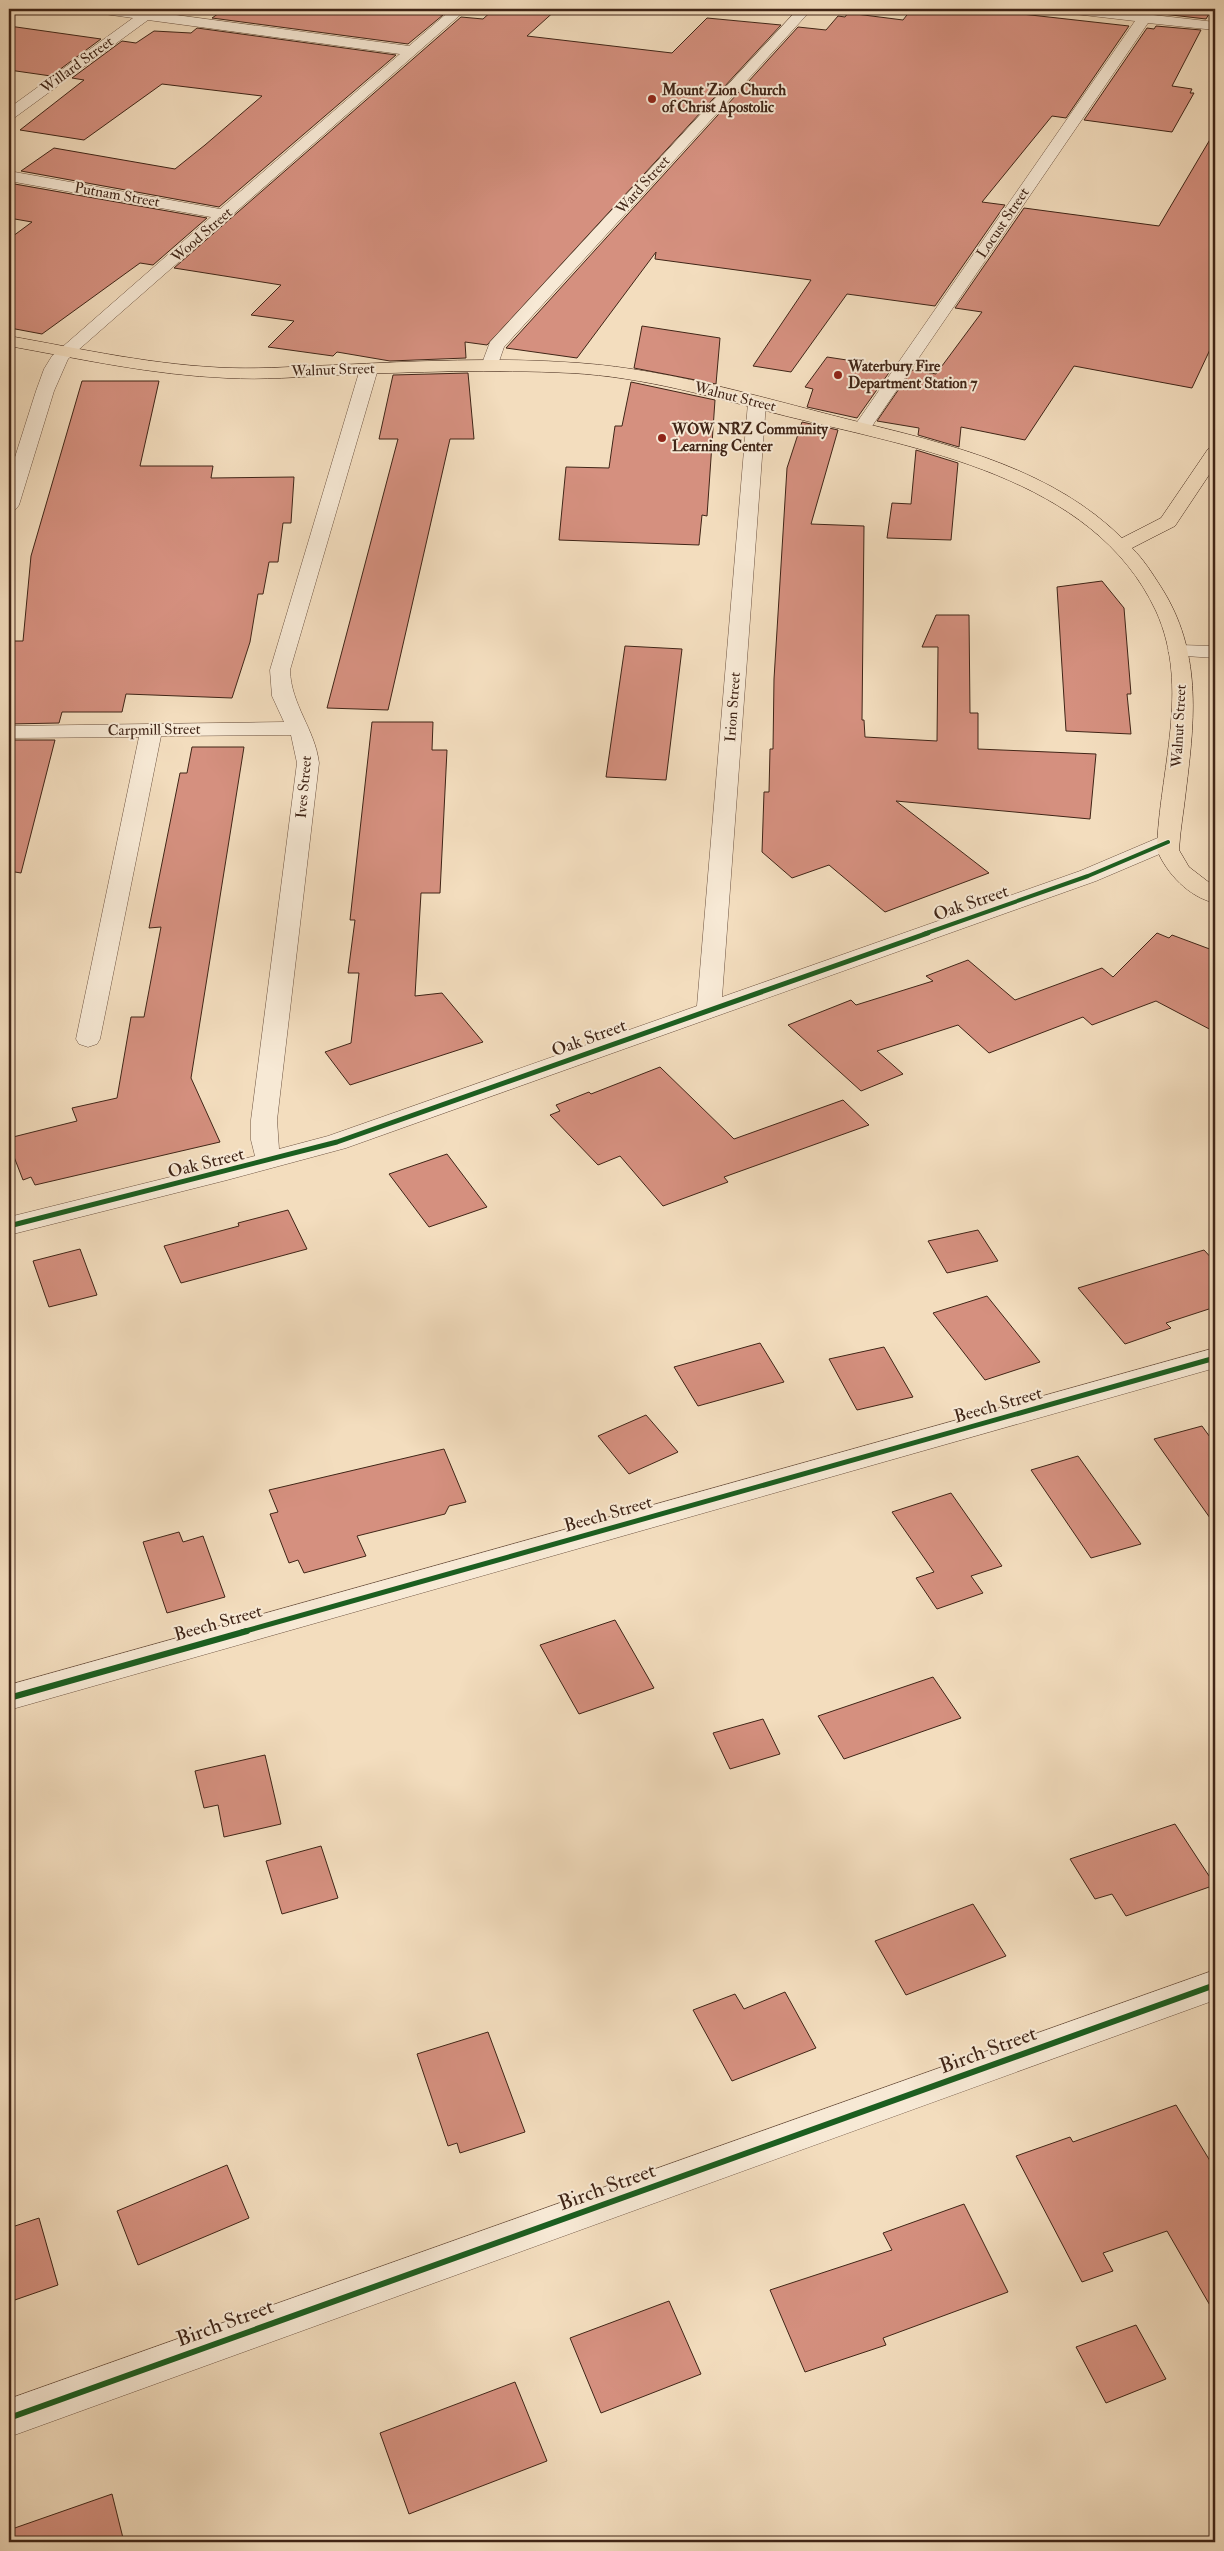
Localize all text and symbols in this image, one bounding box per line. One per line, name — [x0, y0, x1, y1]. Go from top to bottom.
street label: Willard Street — [36, 32, 117, 98]
place label: Mount Zion Church of Christ Apostolic — [661, 81, 786, 118]
marker: Mount Zion Church of Christ Apostolic — [646, 93, 658, 105]
street label: Ward Street — [611, 152, 674, 219]
street label: Putnam Street — [73, 178, 161, 212]
street label: Locust Street — [972, 184, 1034, 262]
street label: Wood Street — [167, 203, 237, 267]
place label: Waterbury Fire Department Station 7 — [847, 357, 977, 394]
street label: Walnut Street — [290, 359, 375, 381]
marker: Waterbury Fire Department Station 7 — [832, 369, 844, 381]
street label: Walnut Street — [691, 377, 778, 416]
place label: WOW NRZ Community Learning Center — [671, 420, 829, 457]
marker: WOW NRZ Community Learning Center — [656, 432, 668, 444]
street label: Irion Street — [721, 671, 745, 742]
street label: Walnut Street — [1167, 684, 1191, 769]
street label: Carpmill Street — [107, 720, 201, 741]
street label: Ives Street — [292, 755, 316, 819]
street label: Oak Street — [930, 879, 1012, 927]
street label: Oak Street — [548, 1014, 630, 1062]
street label: Oak Street — [165, 1142, 247, 1184]
street label: Beech Street — [951, 1381, 1045, 1429]
street label: Beech Street — [561, 1490, 655, 1538]
street label: Beech Street — [171, 1599, 265, 1647]
street label: Birch Street — [936, 2020, 1040, 2080]
street label: Birch Street — [555, 2157, 659, 2217]
street label: Birch Street — [173, 2293, 277, 2353]

